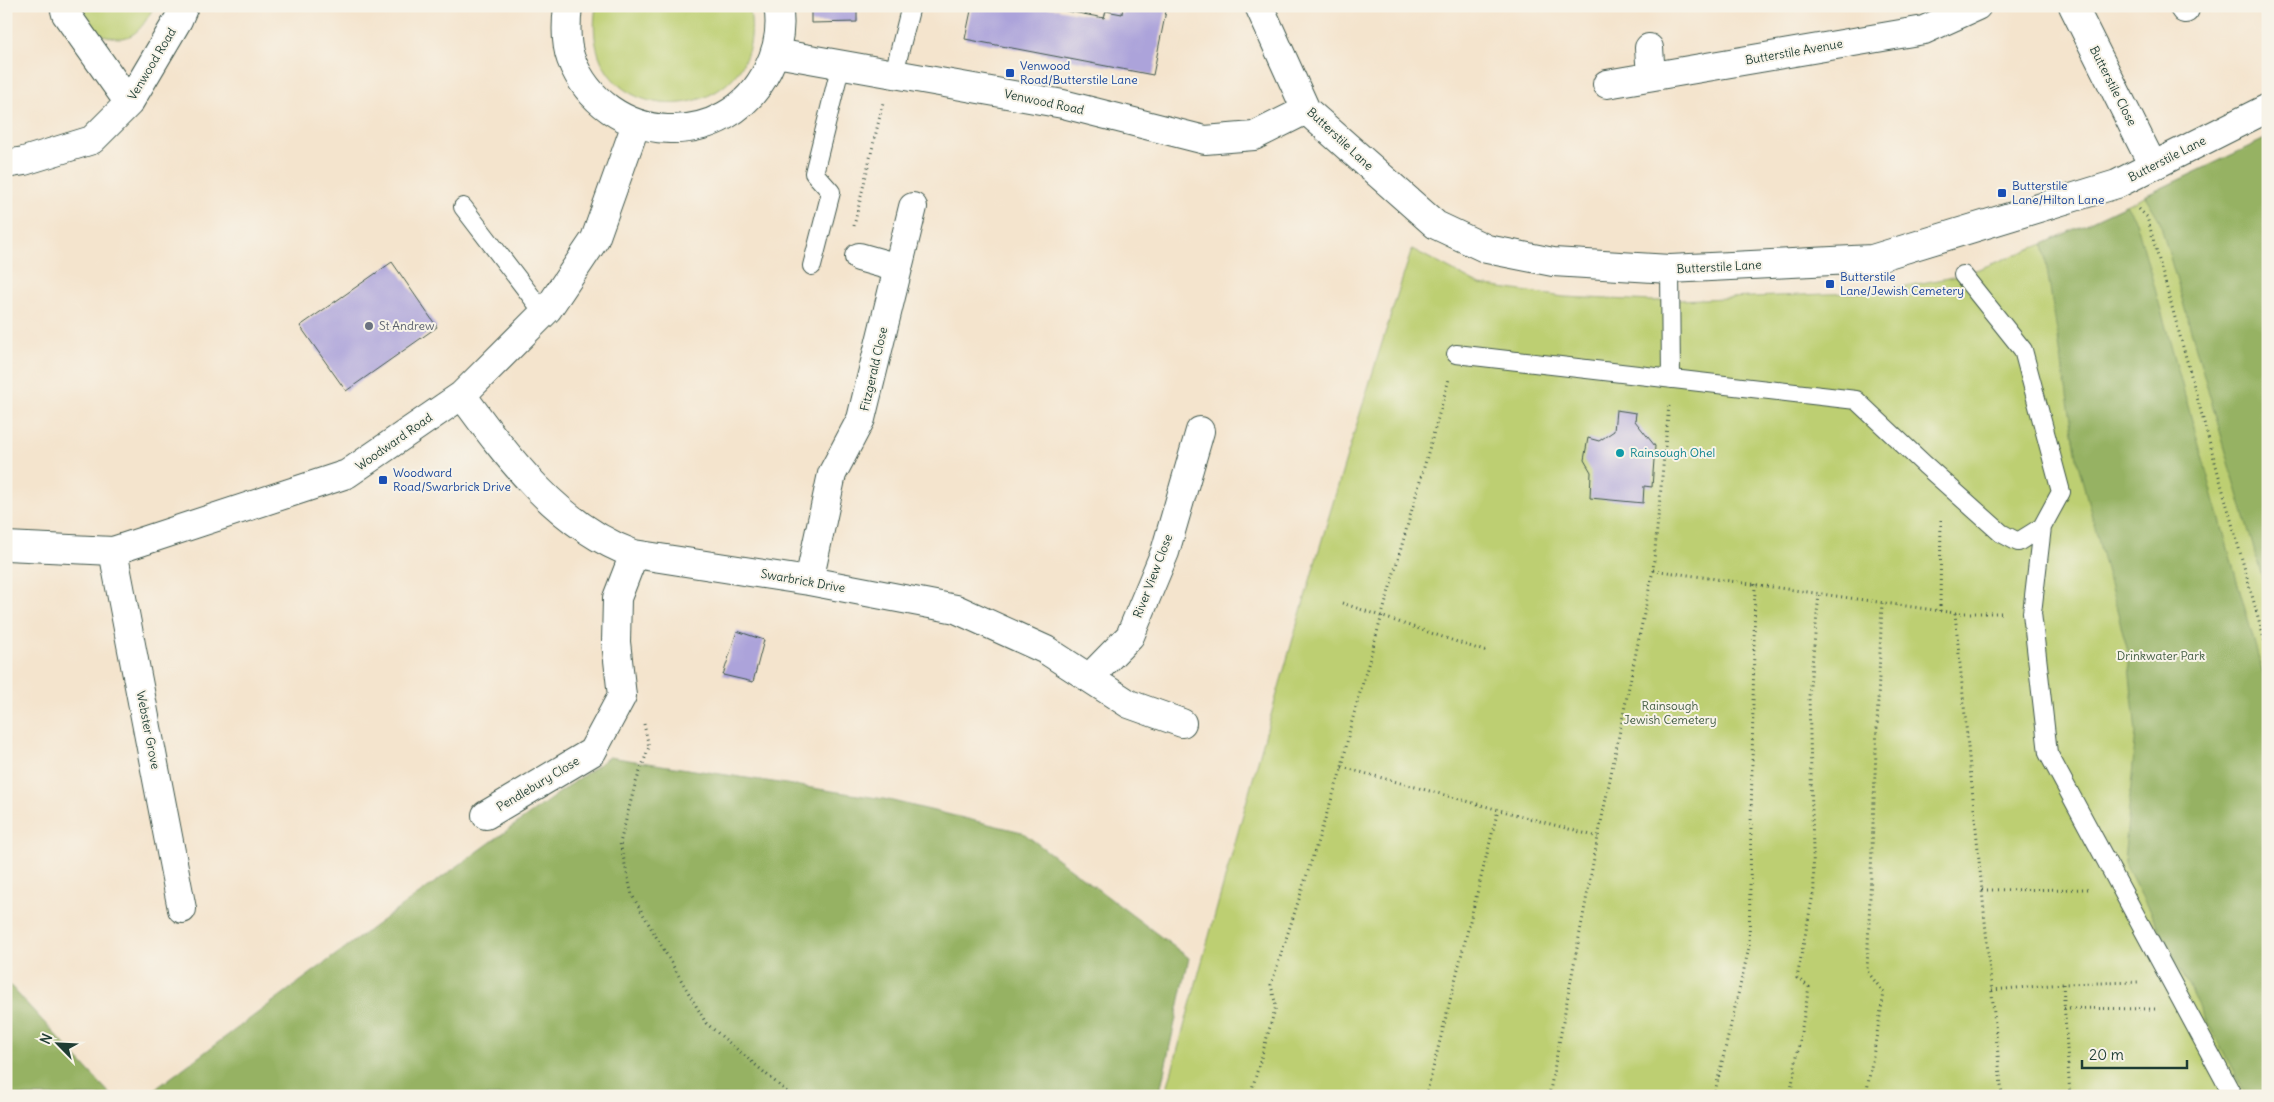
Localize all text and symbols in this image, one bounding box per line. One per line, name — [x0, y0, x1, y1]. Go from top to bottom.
street label: Venwood Road — [124, 25, 179, 102]
street label: Butterstile Avenue — [1744, 36, 1844, 67]
street label: Butterstile Close — [2087, 43, 2140, 128]
place label: Venwood Road/Butterstile Lane — [1020, 58, 1138, 87]
marker: Venwood Road/Butterstile Lane — [1004, 67, 1016, 79]
street label: Venwood Road — [1003, 86, 1085, 117]
street label: Butterstile Lane — [1304, 104, 1377, 173]
street label: Butterstile Lane — [2125, 133, 2208, 185]
place label: Butterstile Lane/Hilton Lane — [2012, 178, 2104, 207]
marker: Butterstile Lane/Hilton Lane — [1996, 187, 2008, 199]
street label: Butterstile Lane — [1676, 257, 1762, 276]
place label: Butterstile Lane/Jewish Cemetery — [1840, 269, 1964, 298]
marker: Butterstile Lane/Jewish Cemetery — [1824, 278, 1836, 290]
place label: St Andrew — [379, 318, 435, 333]
marker: St Andrew — [363, 320, 375, 332]
street label: Fitzgerald Close — [857, 325, 890, 412]
street label: Woodward Road — [352, 410, 435, 474]
place label: Rainsough Ohel — [1630, 445, 1715, 460]
marker: Rainsough Ohel — [1614, 447, 1626, 459]
place label: Woodward Road/Swarbrick Drive — [393, 465, 511, 494]
marker: Woodward Road/Swarbrick Drive — [377, 474, 389, 486]
street label: River View Close — [1130, 532, 1175, 620]
street label: Swarbrick Drive — [760, 566, 846, 595]
park label: Drinkwater Park — [2117, 648, 2205, 663]
street label: Webster Grove — [134, 689, 163, 770]
park label: Rainsough Jewish Cemetery — [1623, 698, 1717, 727]
street label: Pendlebury Close — [494, 753, 582, 814]
north arrow — [32, 1020, 82, 1070]
text: N — [36, 1031, 56, 1047]
scale bar — [2082, 1037, 2186, 1069]
text: 20 m — [2089, 1045, 2124, 1064]

